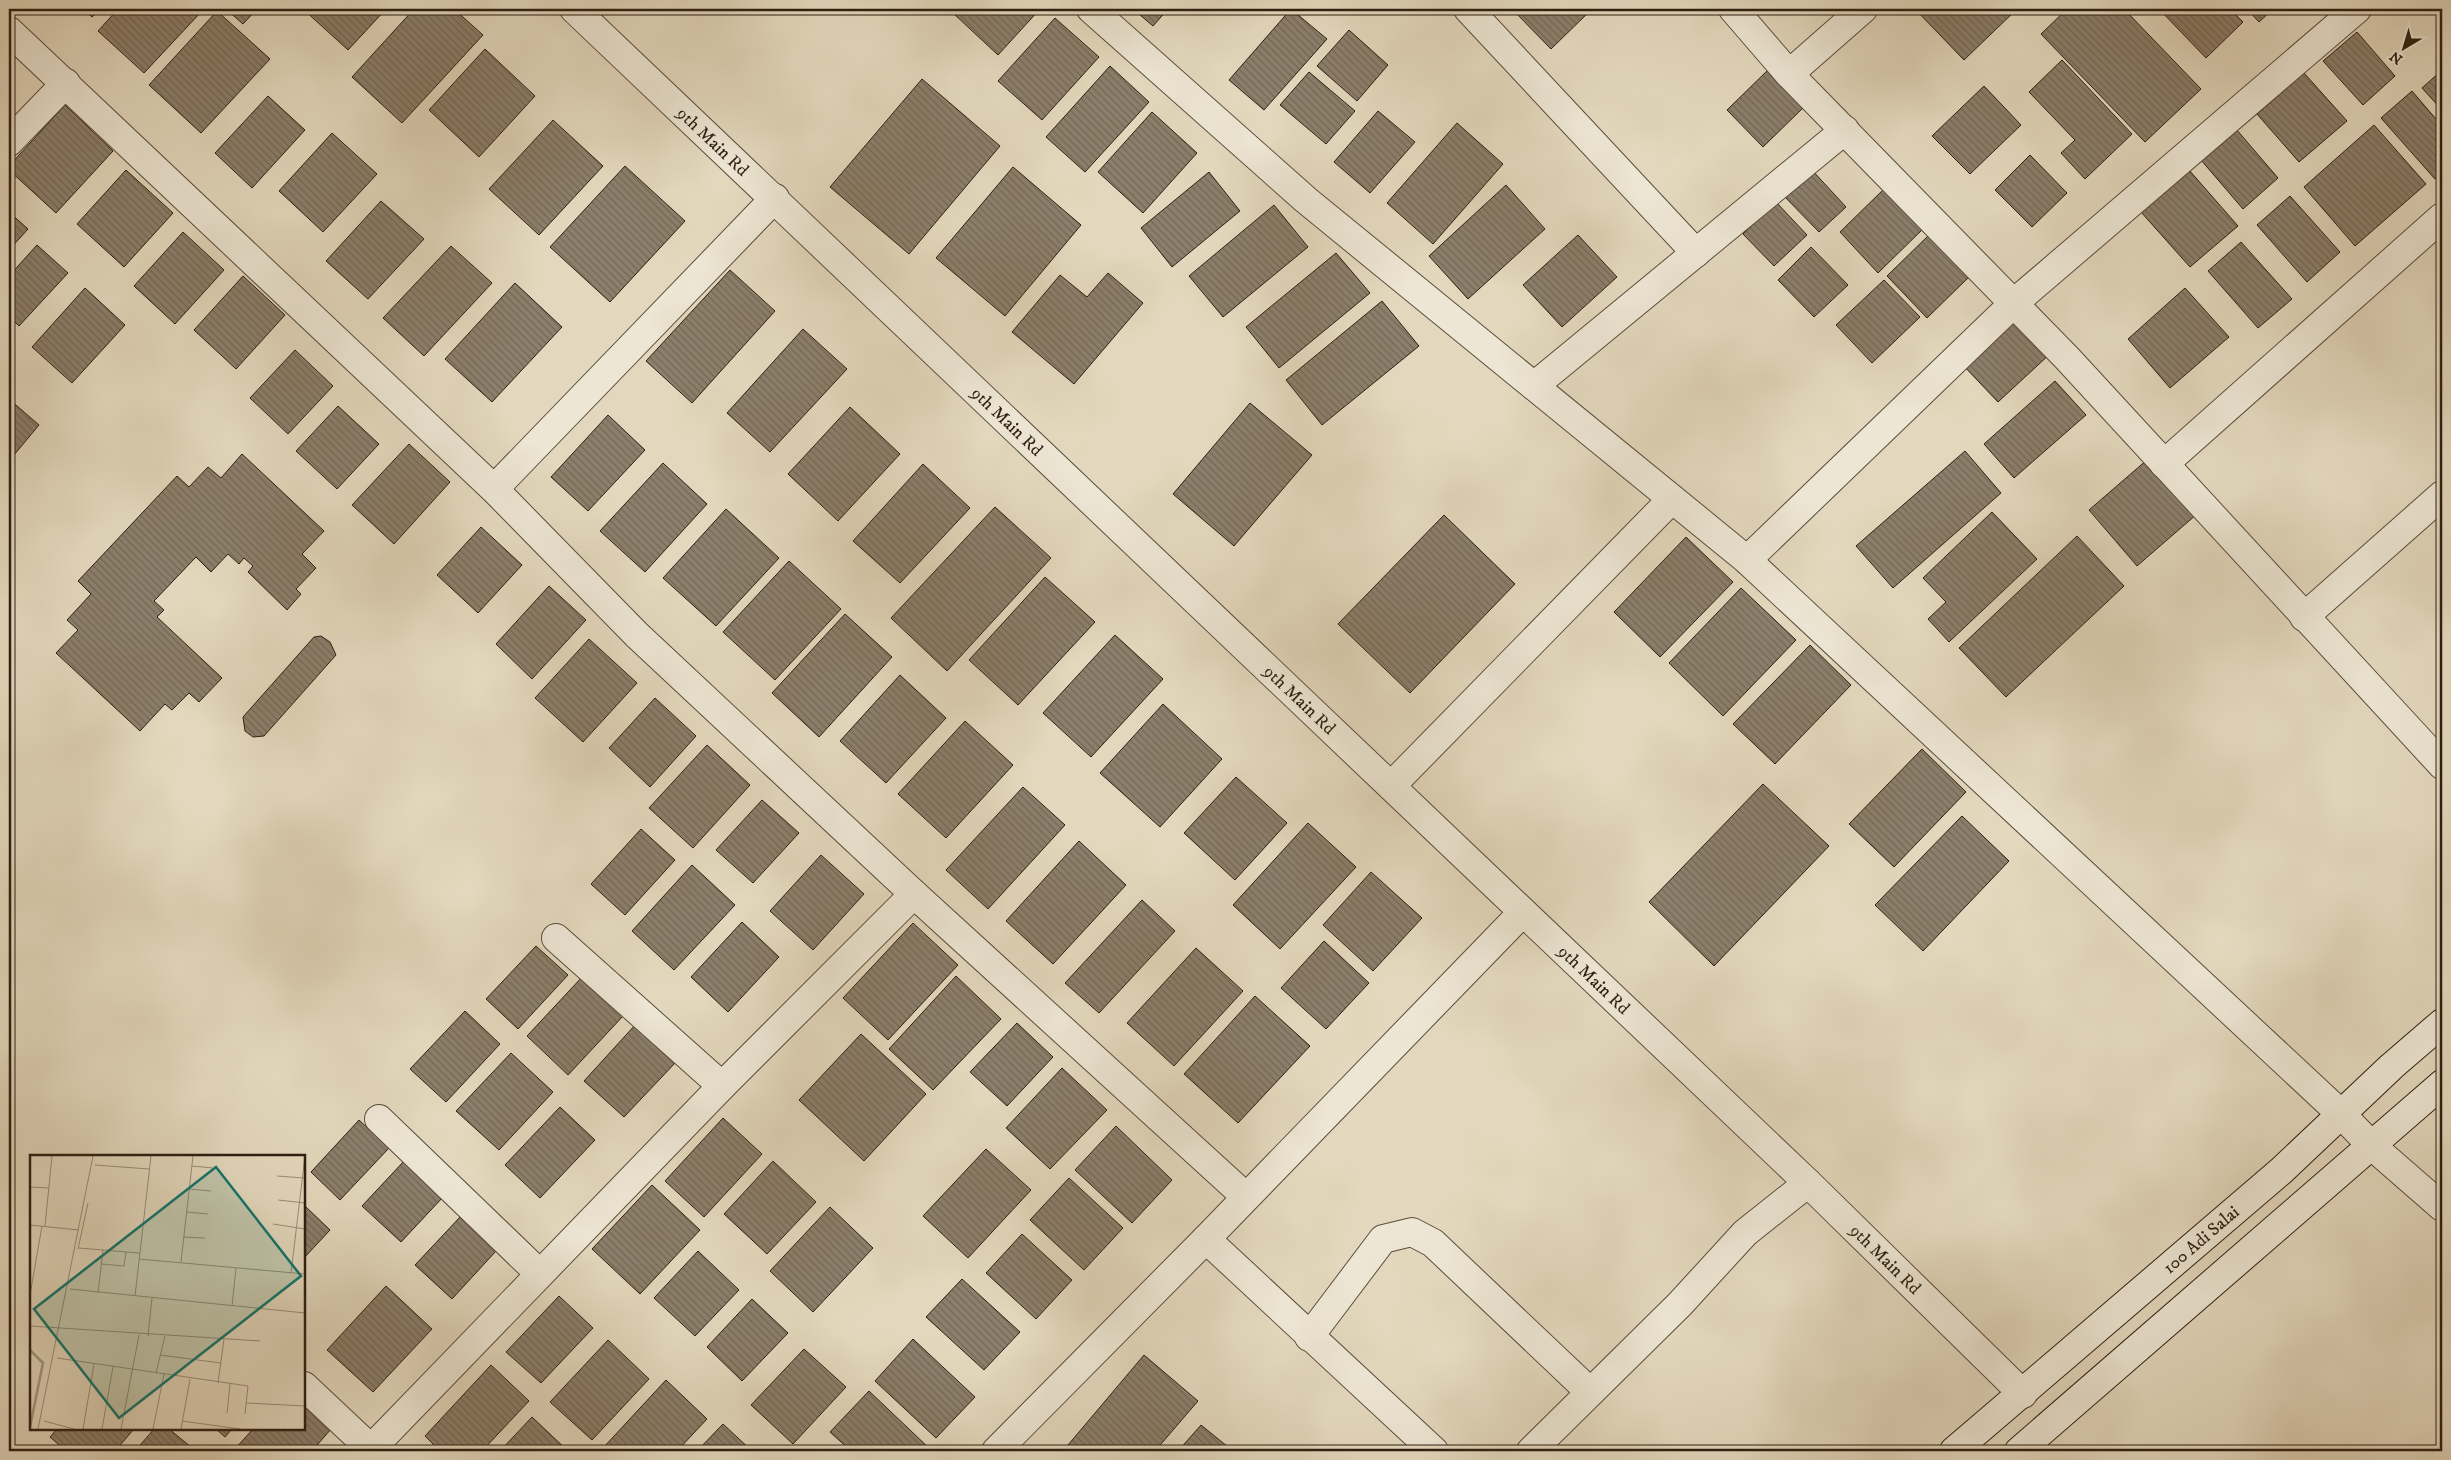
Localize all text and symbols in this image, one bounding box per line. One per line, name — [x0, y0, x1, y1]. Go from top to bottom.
north arrow — [2378, 22, 2428, 72]
text: N — [2386, 47, 2407, 68]
street label: 9th Main Rd — [671, 102, 753, 181]
street label: 9th Main Rd — [965, 382, 1047, 461]
street label: 9th Main Rd — [1258, 660, 1340, 740]
street label: 9th Main Rd — [1552, 940, 1634, 1020]
inset map — [30, 1155, 305, 1430]
street label: 100 Adi Salai — [2159, 1202, 2244, 1279]
street label: 9th Main Rd — [1844, 1219, 1925, 1300]

